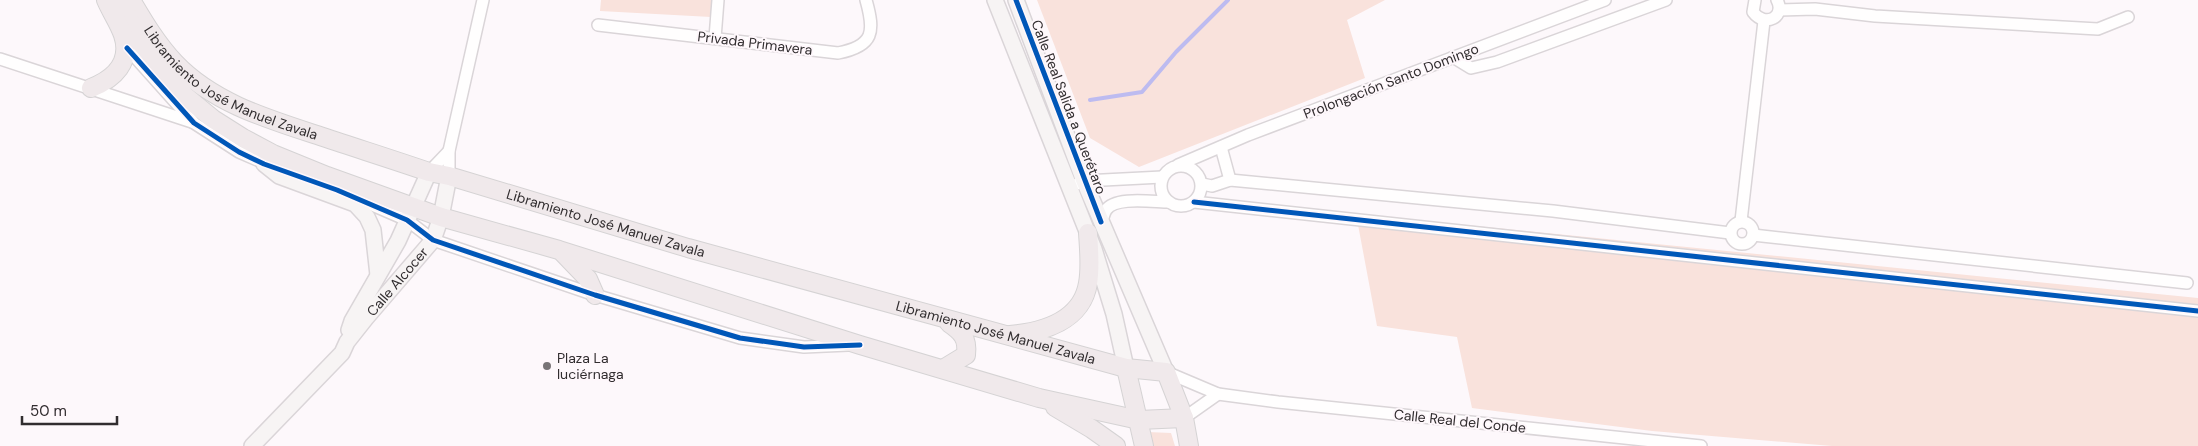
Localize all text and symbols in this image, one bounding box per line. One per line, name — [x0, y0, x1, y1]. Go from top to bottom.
street label: Calle Real Salida a Querétaro — [1027, 17, 1111, 197]
street label: Libramiento José Manuel Zavala — [140, 22, 320, 144]
street label: Privada Primavera — [696, 27, 814, 59]
street label: Prolongación Santo Domingo — [1301, 39, 1481, 123]
street label: Libramiento José Manuel Zavala — [504, 185, 707, 261]
street label: Calle Alcocer — [363, 243, 432, 320]
street label: Libramiento José Manuel Zavala — [894, 296, 1098, 368]
place label: Plaza La luciérnaga — [557, 349, 624, 383]
marker: Plaza La luciérnaga — [541, 360, 553, 372]
scale bar — [22, 394, 118, 426]
text: 50 m — [30, 401, 67, 421]
street label: Calle Real del Conde — [1393, 405, 1527, 437]

